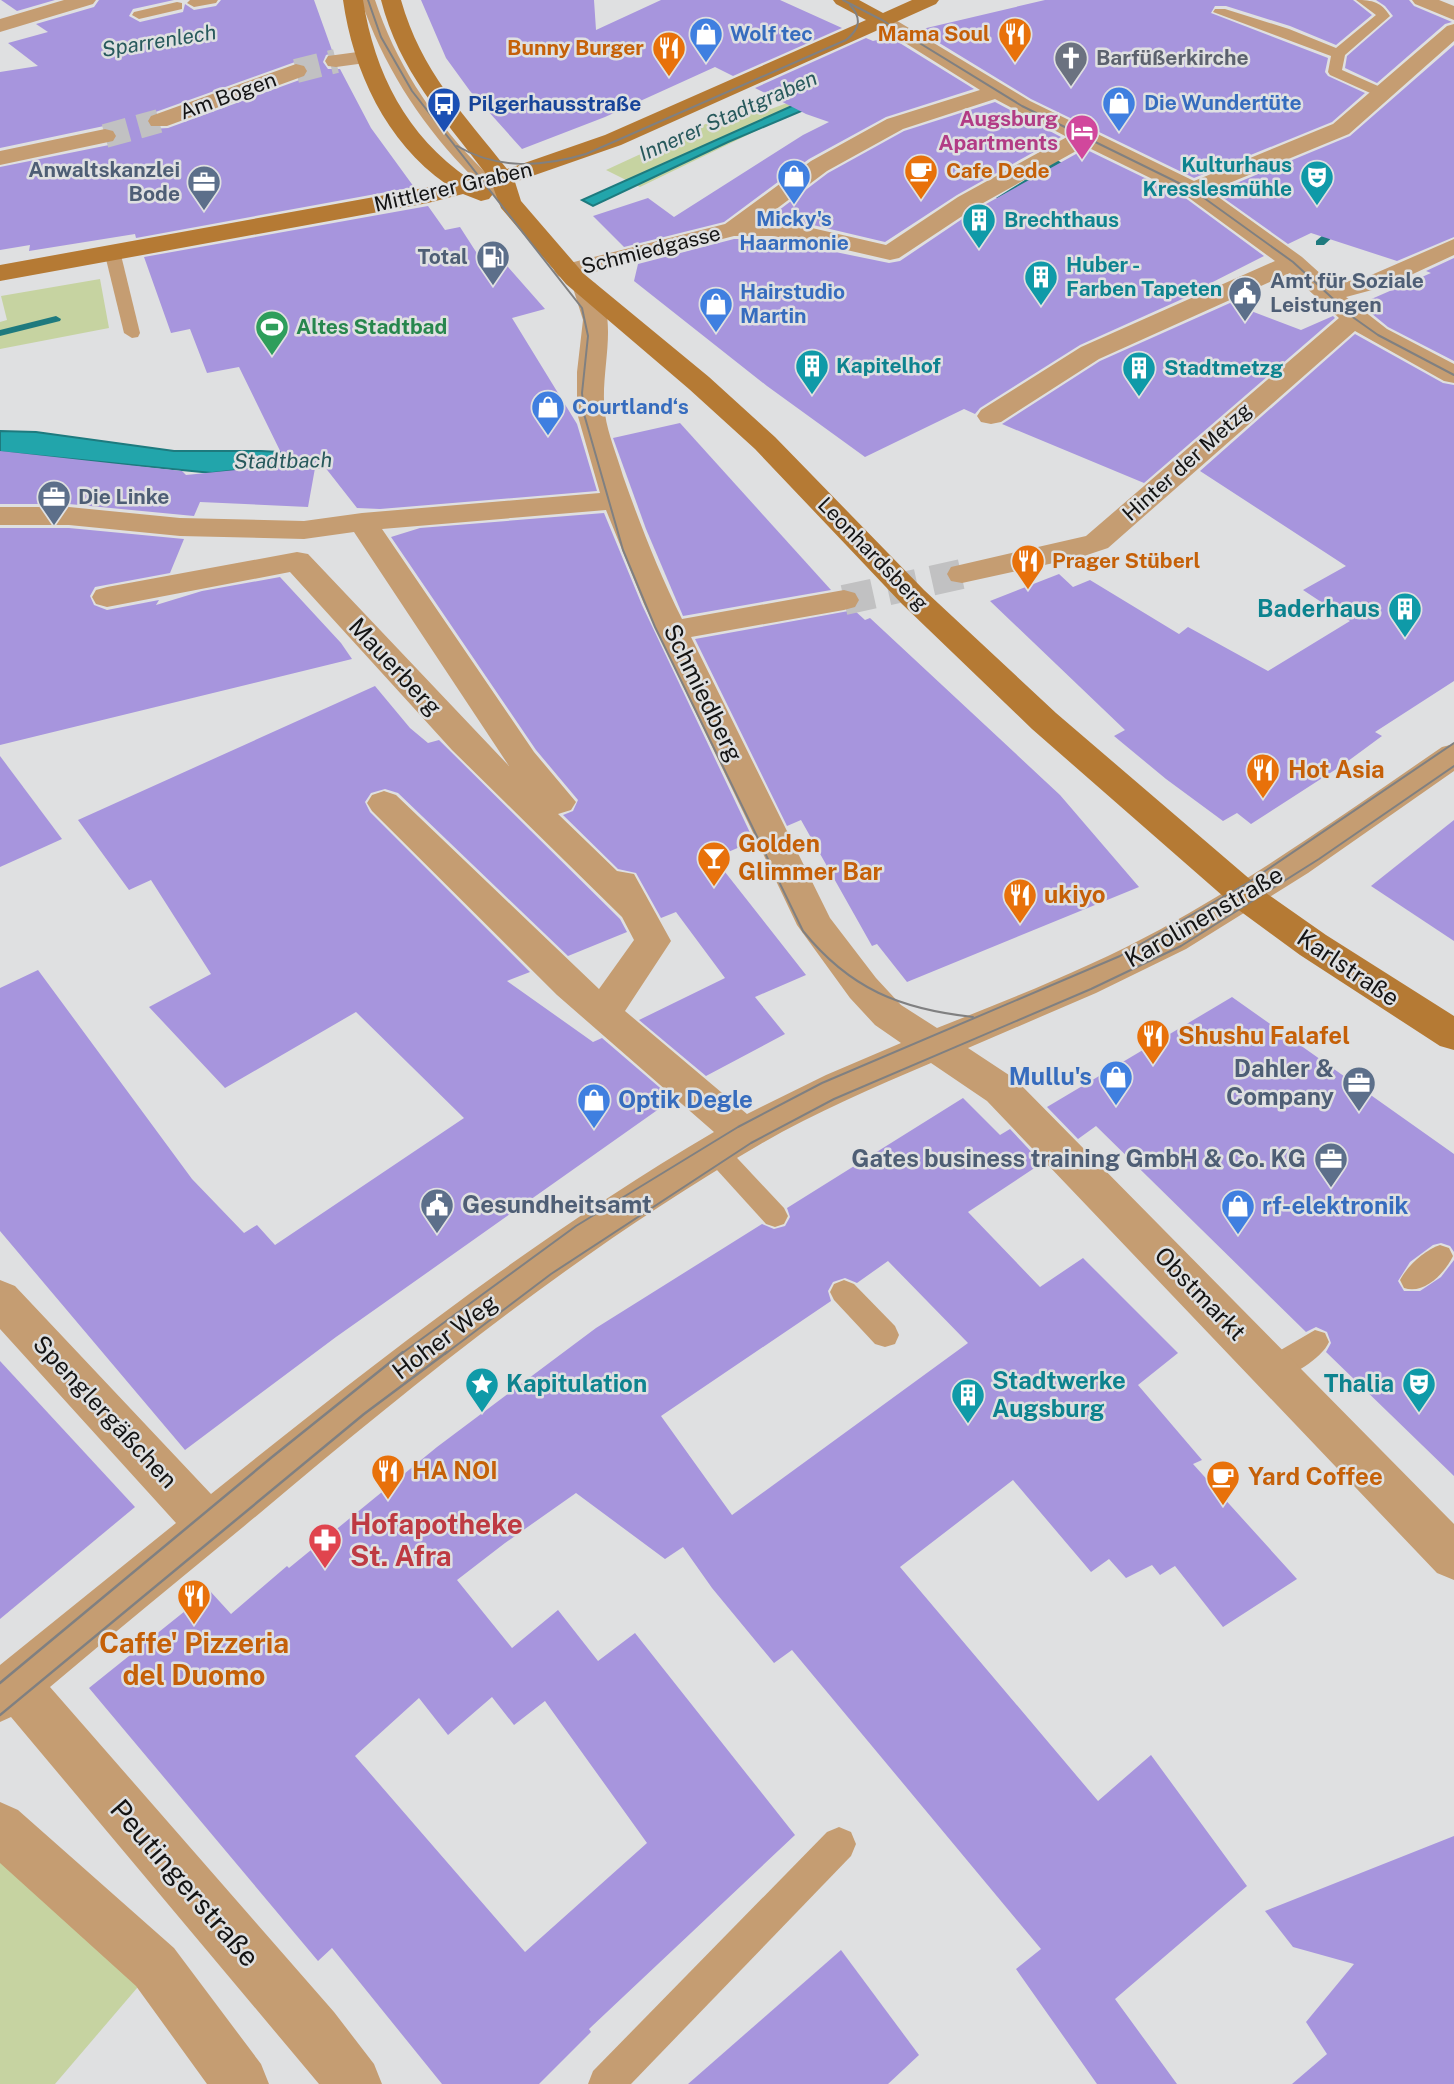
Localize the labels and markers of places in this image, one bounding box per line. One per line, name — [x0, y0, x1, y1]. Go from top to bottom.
shop icon: Wolf tec — [687, 15, 725, 64]
restaurant icon: Mama Soul — [996, 15, 1034, 64]
place label: Wolf tec — [730, 21, 813, 46]
place label: Mama Soul — [878, 21, 990, 46]
restaurant icon: Bunny Burger — [650, 29, 688, 78]
place label: Bunny Burger — [507, 35, 644, 60]
church icon: Barfüßerkirche — [1052, 39, 1090, 88]
place label: Barfüßerkirche — [1096, 45, 1249, 70]
shop icon: Die Wundertüte — [1100, 84, 1138, 133]
bus stop icon: Pilgerhausstraße — [425, 85, 463, 134]
place label: Die Wundertüte — [1144, 90, 1302, 115]
place label: Pilgerhausstraße — [468, 91, 641, 116]
place label: Augsburg Apartments — [938, 106, 1058, 155]
hotel icon: Augsburg Apartments — [1063, 112, 1101, 161]
cafe icon: Cafe Dede — [902, 152, 940, 201]
place label: Kulturhaus Kresslesmühle — [1143, 152, 1292, 201]
place label: Anwaltskanzlei Bode — [28, 157, 180, 206]
shop icon: Micky's Haarmonie — [775, 157, 813, 206]
place label: Cafe Dede — [946, 158, 1050, 183]
theatre icon: Kulturhaus Kresslesmühle — [1298, 158, 1336, 207]
office icon: Anwaltskanzlei Bode — [185, 163, 223, 212]
building icon: Brechthaus — [960, 201, 998, 250]
place label: Micky's Haarmonie — [739, 206, 849, 255]
place label: Brechthaus — [1004, 207, 1119, 232]
fuel station icon: Total — [474, 238, 512, 287]
place label: Total — [417, 244, 468, 269]
place label: Huber - Farben Tapeten — [1066, 252, 1222, 301]
building icon: Huber - Farben Tapeten — [1022, 258, 1060, 307]
place label: Amt für Soziale Leistungen — [1270, 268, 1424, 317]
public building icon: Amt für Soziale Leistungen — [1226, 274, 1264, 323]
place label: Hairstudio Martin — [740, 279, 845, 328]
shop icon: Hairstudio Martin — [697, 285, 735, 334]
sports icon: Altes Stadtbad — [253, 308, 291, 357]
place label: Altes Stadtbad — [296, 314, 447, 339]
building icon: Kapitelhof — [793, 347, 831, 396]
building icon: Stadtmetzg — [1120, 349, 1158, 398]
place label: Kapitelhof — [836, 353, 941, 378]
place label: Stadtmetzg — [1164, 355, 1283, 380]
shop icon: Courtland‘s — [529, 388, 567, 437]
place label: Courtland‘s — [572, 394, 689, 419]
office icon: Die Linke — [35, 478, 73, 527]
place label: Die Linke — [78, 484, 169, 509]
restaurant icon: Prager Stüberl — [1009, 542, 1047, 591]
place label: Prager Stüberl — [1052, 548, 1200, 573]
building icon: Baderhaus — [1386, 590, 1424, 639]
place label: Baderhaus — [1257, 594, 1380, 622]
restaurant icon: Hot Asia — [1244, 751, 1282, 800]
place label: Hot Asia — [1288, 755, 1385, 783]
place label: Golden Glimmer Bar — [738, 829, 883, 885]
bar icon: Golden Glimmer Bar — [695, 839, 733, 888]
restaurant icon: ukiyo — [1001, 876, 1039, 925]
place label: ukiyo — [1044, 880, 1106, 908]
restaurant icon: Shushu Falafel — [1134, 1017, 1172, 1066]
place label: Shushu Falafel — [1178, 1021, 1350, 1049]
place label: Dahler & Company — [1226, 1054, 1334, 1110]
shop icon: Mullu's — [1097, 1058, 1135, 1107]
place label: Mullu's — [1009, 1062, 1092, 1090]
office icon: Dahler & Company — [1340, 1064, 1378, 1113]
shop icon: Optik Degle — [575, 1081, 613, 1130]
place label: Optik Degle — [618, 1085, 753, 1113]
office icon: Gates business training GmbH & Co. KG — [1312, 1140, 1350, 1189]
place label: Gates business training GmbH & Co. KG — [851, 1144, 1306, 1172]
public building icon: Gesundheitsamt — [418, 1186, 456, 1235]
shop icon: rf-elektronik — [1219, 1187, 1257, 1236]
place label: Gesundheitsamt — [462, 1190, 652, 1218]
place label: rf-elektronik — [1262, 1191, 1409, 1219]
place icon: Kapitulation — [463, 1365, 501, 1414]
theatre icon: Thalia — [1400, 1365, 1438, 1414]
place label: Stadtwerke Augsburg — [992, 1366, 1126, 1422]
place label: Kapitulation — [506, 1369, 647, 1397]
place label: Thalia — [1324, 1369, 1394, 1397]
building icon: Stadtwerke Augsburg — [949, 1376, 987, 1425]
restaurant icon: HA NOI — [369, 1452, 407, 1501]
place label: HA NOI — [412, 1456, 498, 1484]
cafe icon: Yard Coffee — [1204, 1458, 1242, 1507]
place label: Yard Coffee — [1248, 1462, 1383, 1490]
place label: Hofapotheke St. Afra — [350, 1507, 523, 1572]
pharmacy icon: Hofapotheke St. Afra — [306, 1521, 344, 1570]
restaurant icon: Caffe' Pizzeria del Duomo — [175, 1577, 213, 1626]
place label: Caffe' Pizzeria del Duomo — [99, 1626, 289, 1691]

